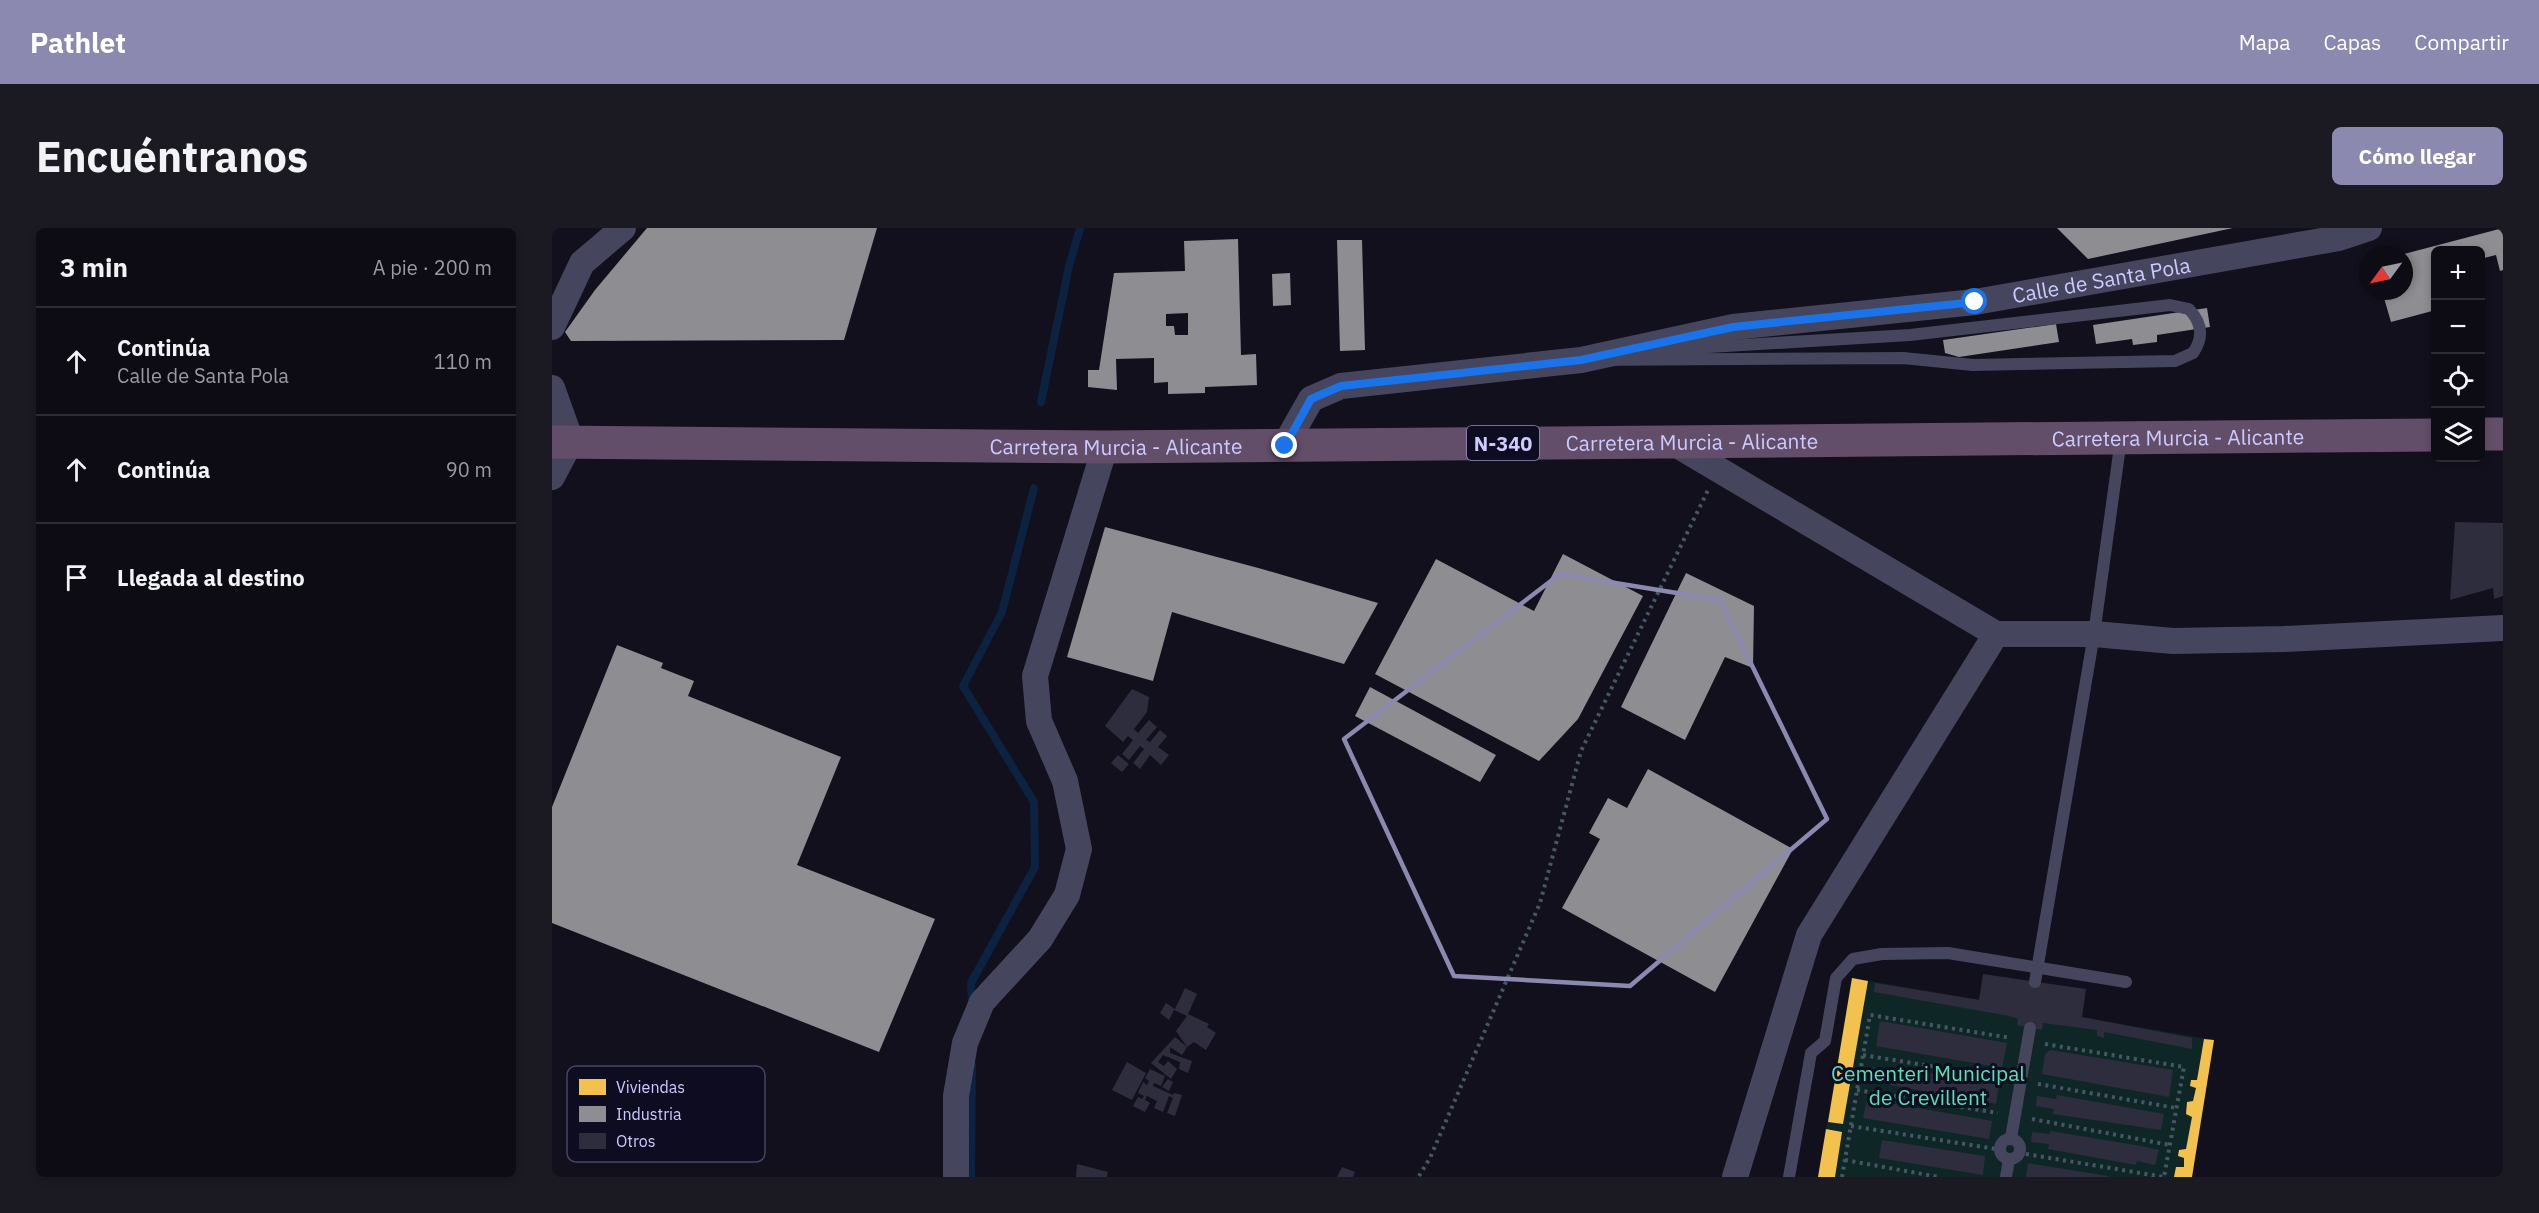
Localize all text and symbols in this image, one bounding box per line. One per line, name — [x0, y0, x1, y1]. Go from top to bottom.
text: Pathlet — [30, 24, 126, 61]
text: Mapa — [2239, 28, 2290, 56]
text: Capas — [2323, 28, 2381, 56]
text: Compartir — [2414, 28, 2509, 56]
button: Cómo llegar — [2332, 127, 2503, 185]
text: Encuéntranos — [36, 129, 308, 184]
north arrow — [2359, 246, 2413, 300]
map controls — [2431, 246, 2485, 462]
button: + — [2431, 246, 2485, 300]
text: 3 min — [60, 250, 128, 284]
street label: Calle de Santa Pola — [2010, 250, 2193, 309]
text: A pie · 200 m — [373, 254, 492, 281]
route start — [1961, 288, 1987, 314]
button: − — [2431, 300, 2485, 354]
text: Continúa — [117, 333, 210, 362]
icon: ahead — [60, 345, 93, 378]
text: 110 m — [434, 348, 492, 375]
button: locate — [2431, 354, 2485, 408]
text: Calle de Santa Pola — [117, 362, 289, 389]
button: layers — [2431, 408, 2485, 462]
street label: Carretera Murcia - Alicante — [2051, 422, 2304, 452]
road number: N-340 — [1467, 426, 1539, 460]
street label: Carretera Murcia - Alicante — [1565, 427, 1818, 457]
street label: Carretera Murcia - Alicante — [989, 432, 1242, 461]
route end — [1271, 432, 1297, 458]
icon: ahead — [60, 453, 93, 486]
text: Continúa — [117, 455, 210, 484]
text: 90 m — [446, 456, 492, 483]
icon: arrive — [60, 561, 93, 594]
text: Llegada al destino — [117, 563, 305, 592]
park label: Cementeri Municipal de Crevillent — [1831, 1059, 2025, 1111]
legend — [567, 1066, 765, 1162]
text: Viviendas — [616, 1077, 685, 1097]
text: Industria — [616, 1104, 682, 1124]
text: Otros — [616, 1131, 656, 1151]

